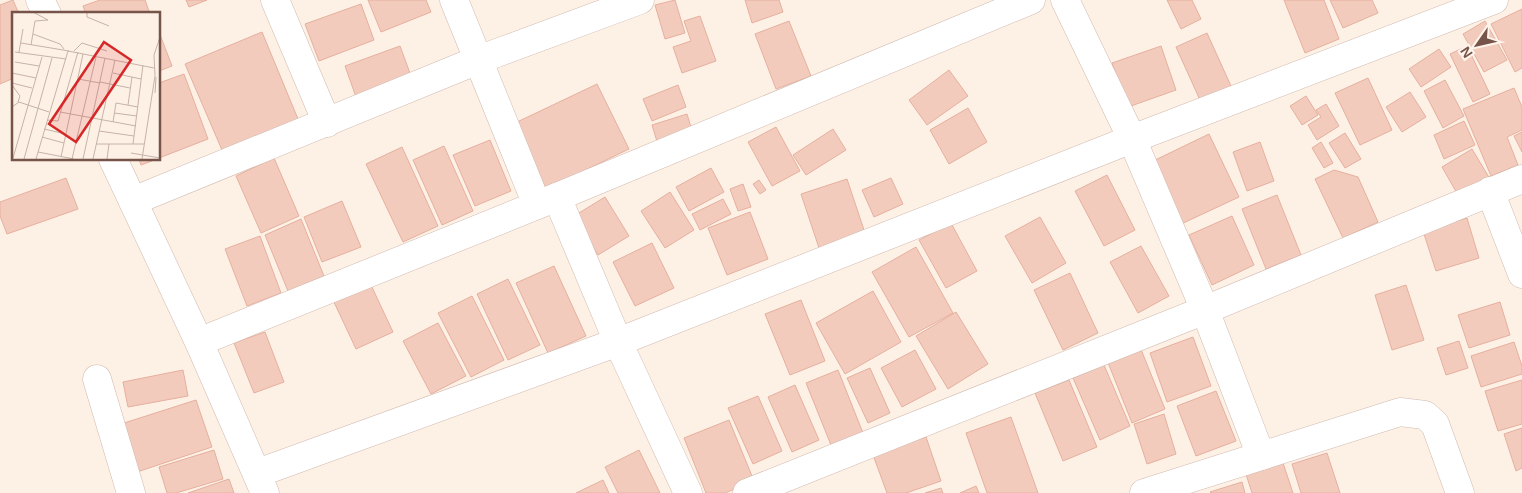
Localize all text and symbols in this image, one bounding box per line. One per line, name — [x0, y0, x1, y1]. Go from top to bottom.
inset map — [12, 12, 160, 160]
north arrow — [1452, 20, 1502, 70]
text: N — [1457, 44, 1476, 61]

